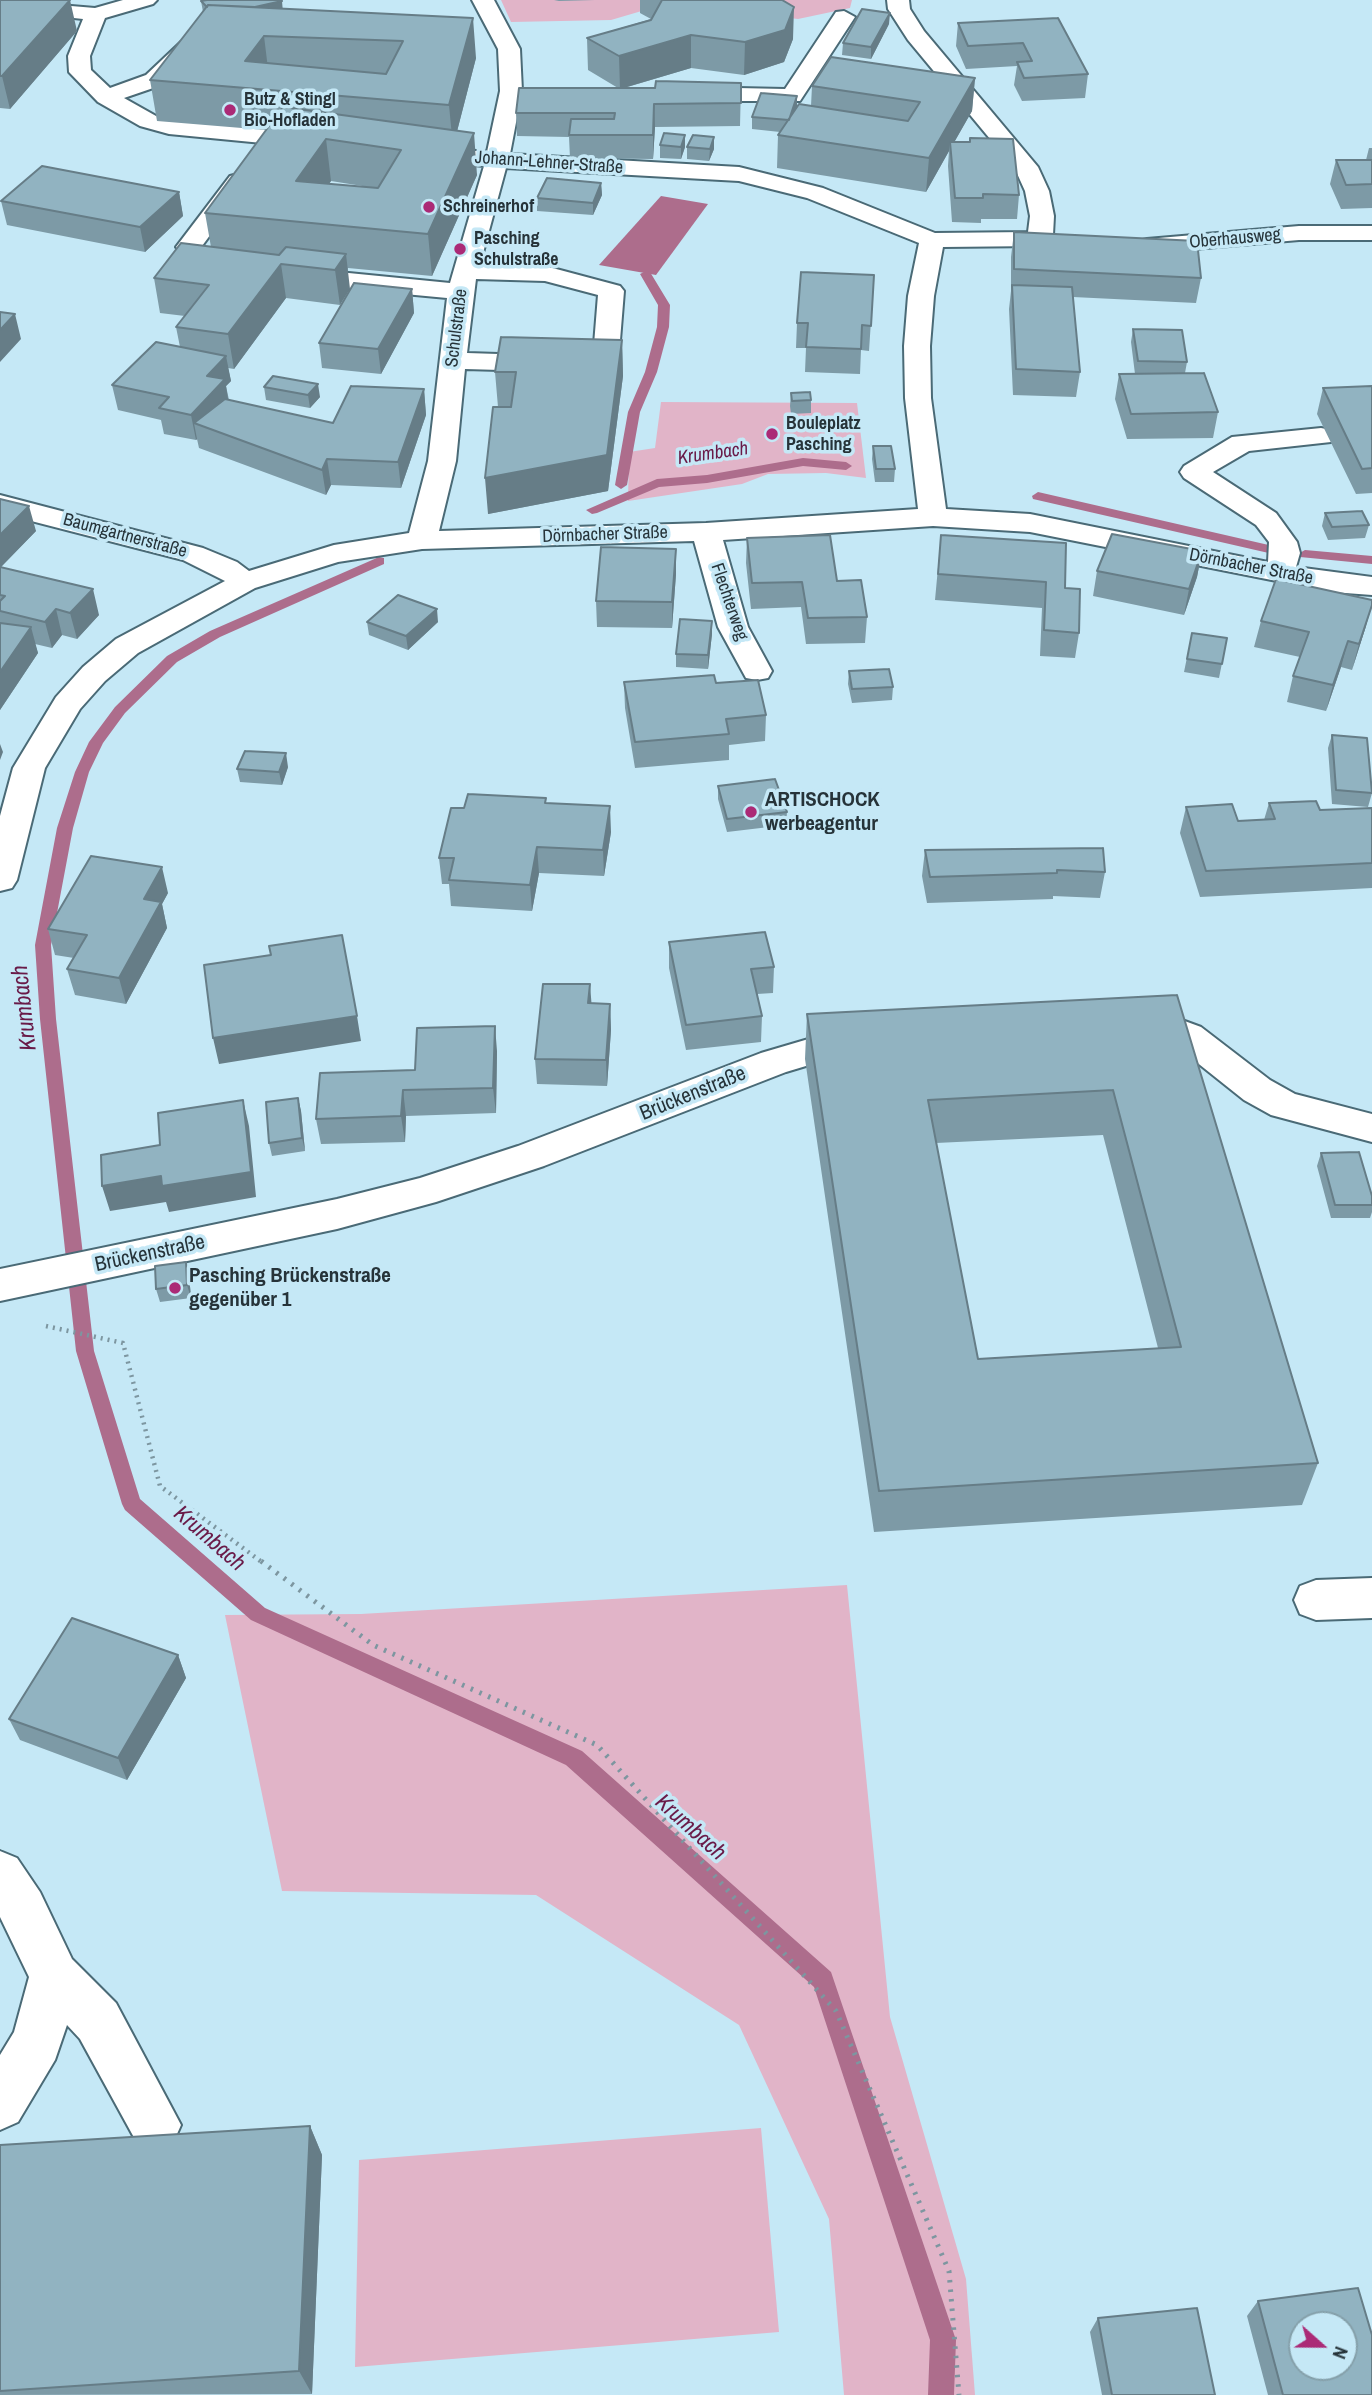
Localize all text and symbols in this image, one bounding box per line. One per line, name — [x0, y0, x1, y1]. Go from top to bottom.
place label: Butz & Stingl Bio-Hofladen — [244, 89, 336, 132]
marker: Butz & Stingl Bio-Hofladen — [222, 102, 238, 118]
street label: Johann-Lehner-Straße — [474, 147, 624, 179]
place label: Schreinerhof — [443, 196, 534, 218]
marker: Schreinerhof — [421, 199, 437, 215]
street label: Oberhausweg — [1188, 224, 1282, 254]
place label: Pasching Schulstraße — [474, 228, 558, 270]
marker: Pasching Schulstraße — [452, 241, 468, 257]
street label: Schulstraße — [441, 288, 473, 368]
place label: Bouleplatz Pasching — [786, 413, 861, 456]
marker: Bouleplatz Pasching — [764, 426, 780, 442]
water label: Krumbach — [676, 438, 750, 470]
street label: Baumgartnerstraße — [61, 509, 189, 563]
street label: Dörnbacher Straße — [542, 522, 668, 548]
street label: Dörnbacher Straße — [1187, 544, 1315, 590]
street label: Flechterweg — [706, 560, 752, 644]
place label: ARTISCHOCK werbeagentur — [765, 787, 880, 837]
marker: ARTISCHOCK werbeagentur — [743, 804, 759, 820]
water label: Krumbach — [7, 964, 43, 1052]
street label: Brückenstraße — [636, 1061, 750, 1127]
street label: Brückenstraße — [93, 1230, 207, 1278]
place label: Pasching Brückenstraße gegenüber 1 — [189, 1263, 391, 1313]
marker: Pasching Brückenstraße gegenüber 1 — [167, 1280, 183, 1296]
water label: Krumbach — [168, 1500, 250, 1578]
water label: Krumbach — [649, 1789, 731, 1867]
north arrow — [1288, 2311, 1358, 2381]
text: N — [1327, 2343, 1355, 2363]

